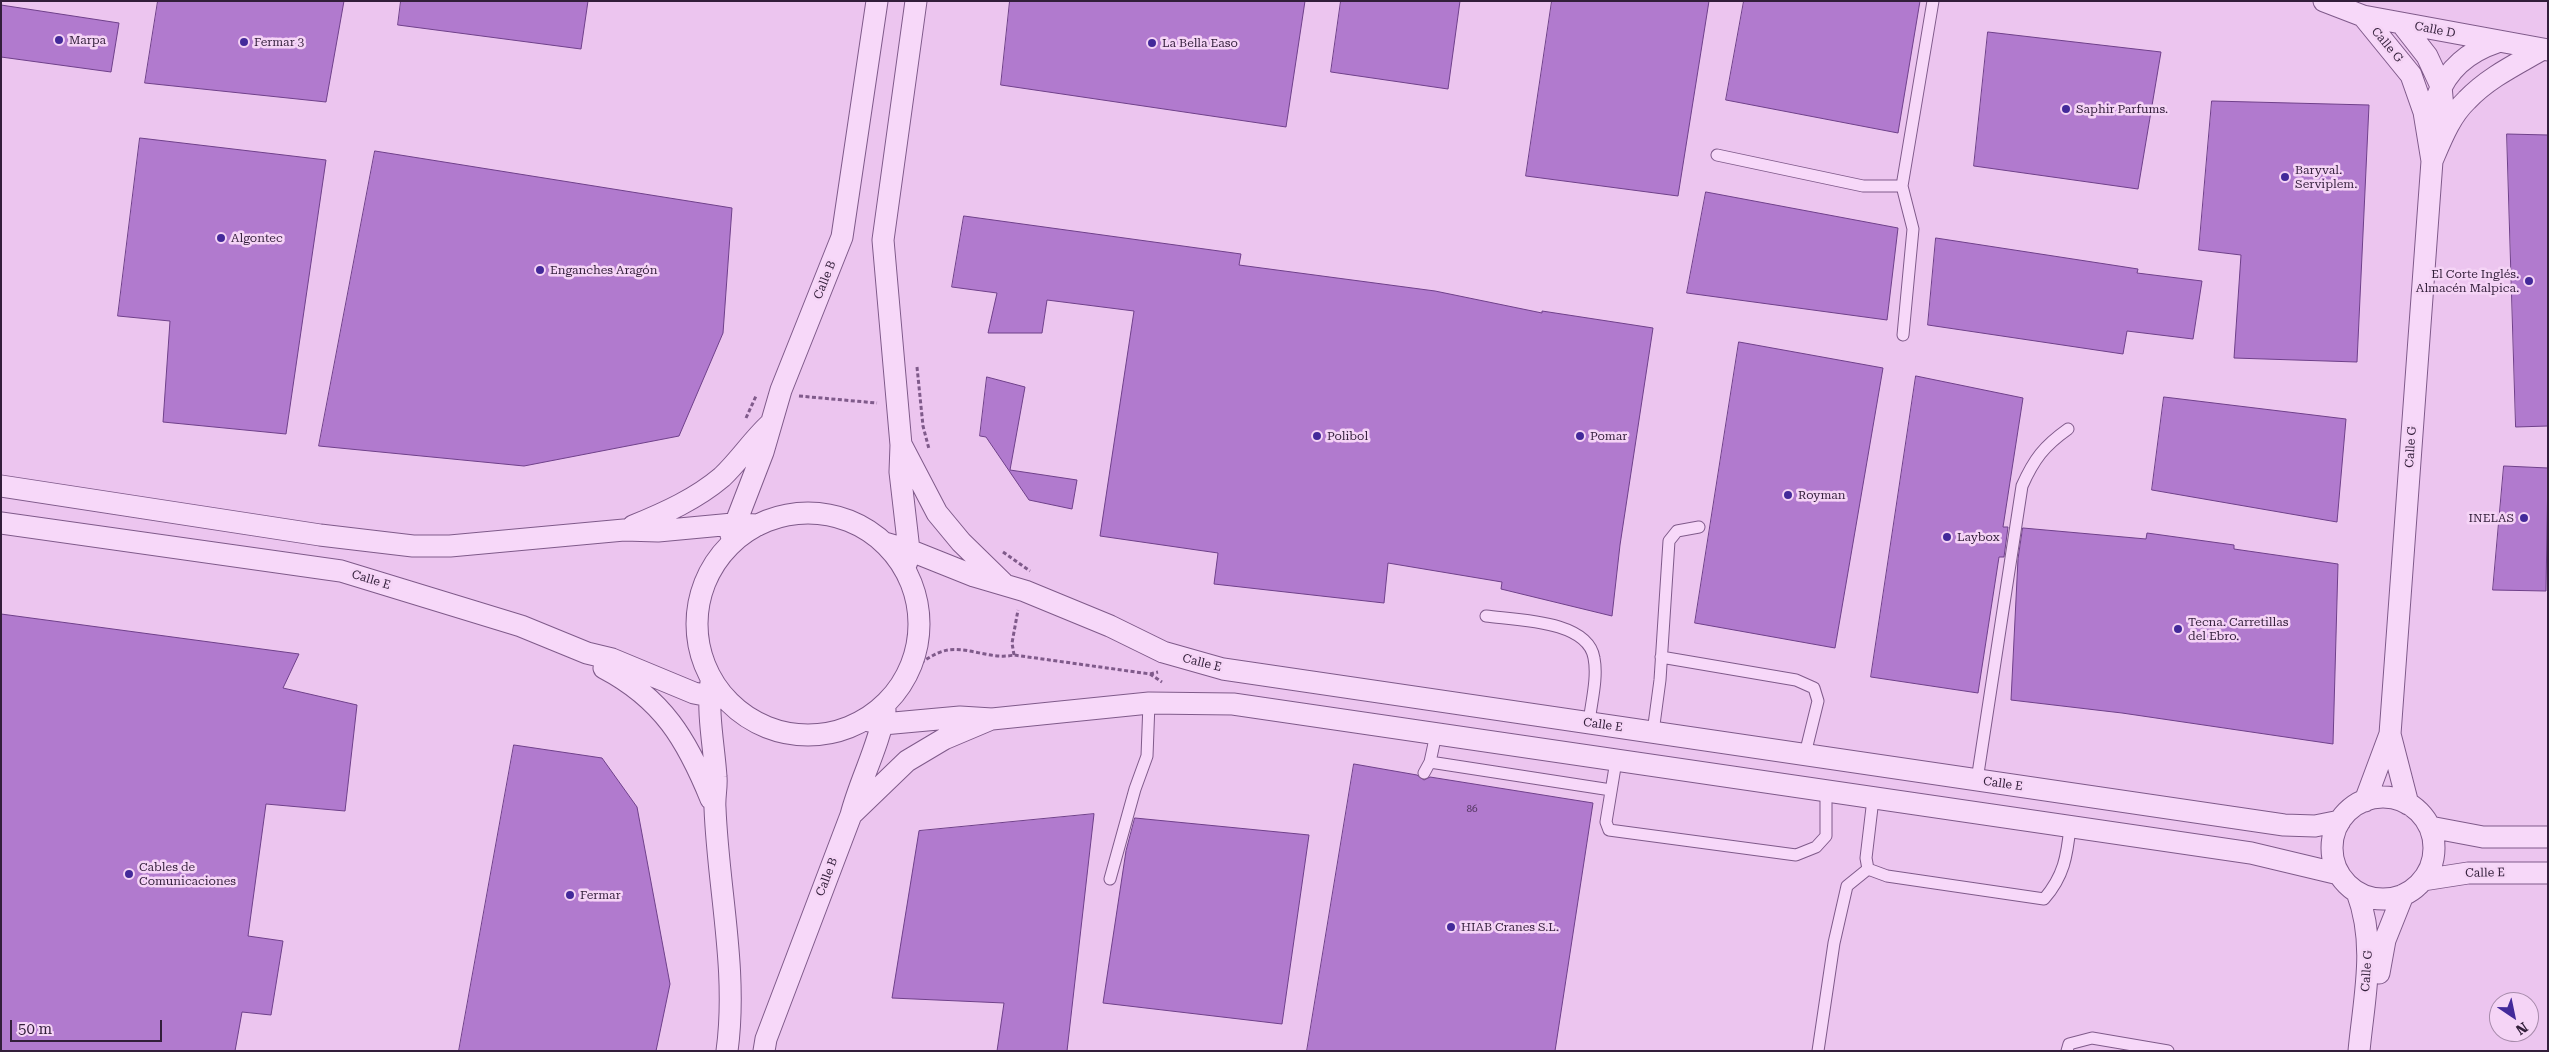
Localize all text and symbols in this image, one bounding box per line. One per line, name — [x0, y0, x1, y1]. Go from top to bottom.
street label: Calle D — [2413, 19, 2457, 41]
street label: Calle G — [2368, 25, 2406, 65]
place label: Marpa — [69, 33, 106, 47]
marker: Marpa — [53, 34, 65, 46]
place label: Fermar 3 — [254, 35, 304, 49]
marker: Fermar 3 — [238, 36, 250, 48]
place label: La Bella Easo — [1162, 36, 1238, 50]
marker: La Bella Easo — [1146, 37, 1158, 49]
place label: Saphir Parfums. — [2076, 102, 2168, 116]
marker: Saphir Parfums. — [2060, 103, 2072, 115]
place label: Baryval. Serviplem. — [2295, 163, 2357, 191]
marker: Baryval. Serviplem. — [2279, 171, 2291, 183]
place label: Algontec — [231, 231, 283, 245]
marker: Algontec — [215, 232, 227, 244]
street label: Calle B — [811, 259, 839, 301]
place label: Enganches Aragón — [550, 263, 657, 277]
marker: Enganches Aragón — [534, 264, 546, 276]
place label: El Corte Inglés. Almacén Malpica. — [2416, 267, 2519, 295]
marker: El Corte Inglés. Almacén Malpica. — [2523, 275, 2535, 287]
street label: Calle G — [2402, 426, 2420, 468]
place label: Polibol — [1327, 429, 1368, 443]
place label: Pomar — [1590, 429, 1627, 443]
marker: Polibol — [1311, 430, 1323, 442]
marker: Pomar — [1574, 430, 1586, 442]
place label: Royman — [1798, 488, 1846, 502]
marker: Royman — [1782, 489, 1794, 501]
place label: INELAS — [2469, 511, 2514, 525]
marker: INELAS — [2518, 512, 2530, 524]
place label: Laybox — [1957, 530, 2000, 544]
marker: Laybox — [1941, 531, 1953, 543]
street label: Calle E — [350, 567, 392, 593]
place label: Tecna. Carretillas del Ebro. — [2188, 615, 2288, 643]
marker: Tecna. Carretillas del Ebro. — [2172, 623, 2184, 635]
street label: Calle E — [1181, 651, 1223, 675]
street label: Calle E — [1582, 715, 1624, 735]
street label: Calle E — [1982, 774, 2024, 794]
house number: 86 — [1466, 803, 1478, 815]
street label: Calle B — [813, 856, 841, 898]
place label: Cables de Comunicaciones — [139, 860, 236, 888]
street label: Calle E — [2465, 865, 2505, 881]
marker: Cables de Comunicaciones — [123, 868, 135, 880]
place label: Fermar — [580, 888, 621, 902]
marker: Fermar — [564, 889, 576, 901]
place label: HIAB Cranes S.L. — [1461, 920, 1559, 934]
marker: HIAB Cranes S.L. — [1445, 921, 1457, 933]
street label: Calle G — [2358, 950, 2376, 992]
north arrow — [2489, 992, 2539, 1042]
scale bar — [12, 1010, 165, 1042]
text: N — [2513, 1019, 2531, 1038]
text: 50 m — [18, 1020, 52, 1038]

